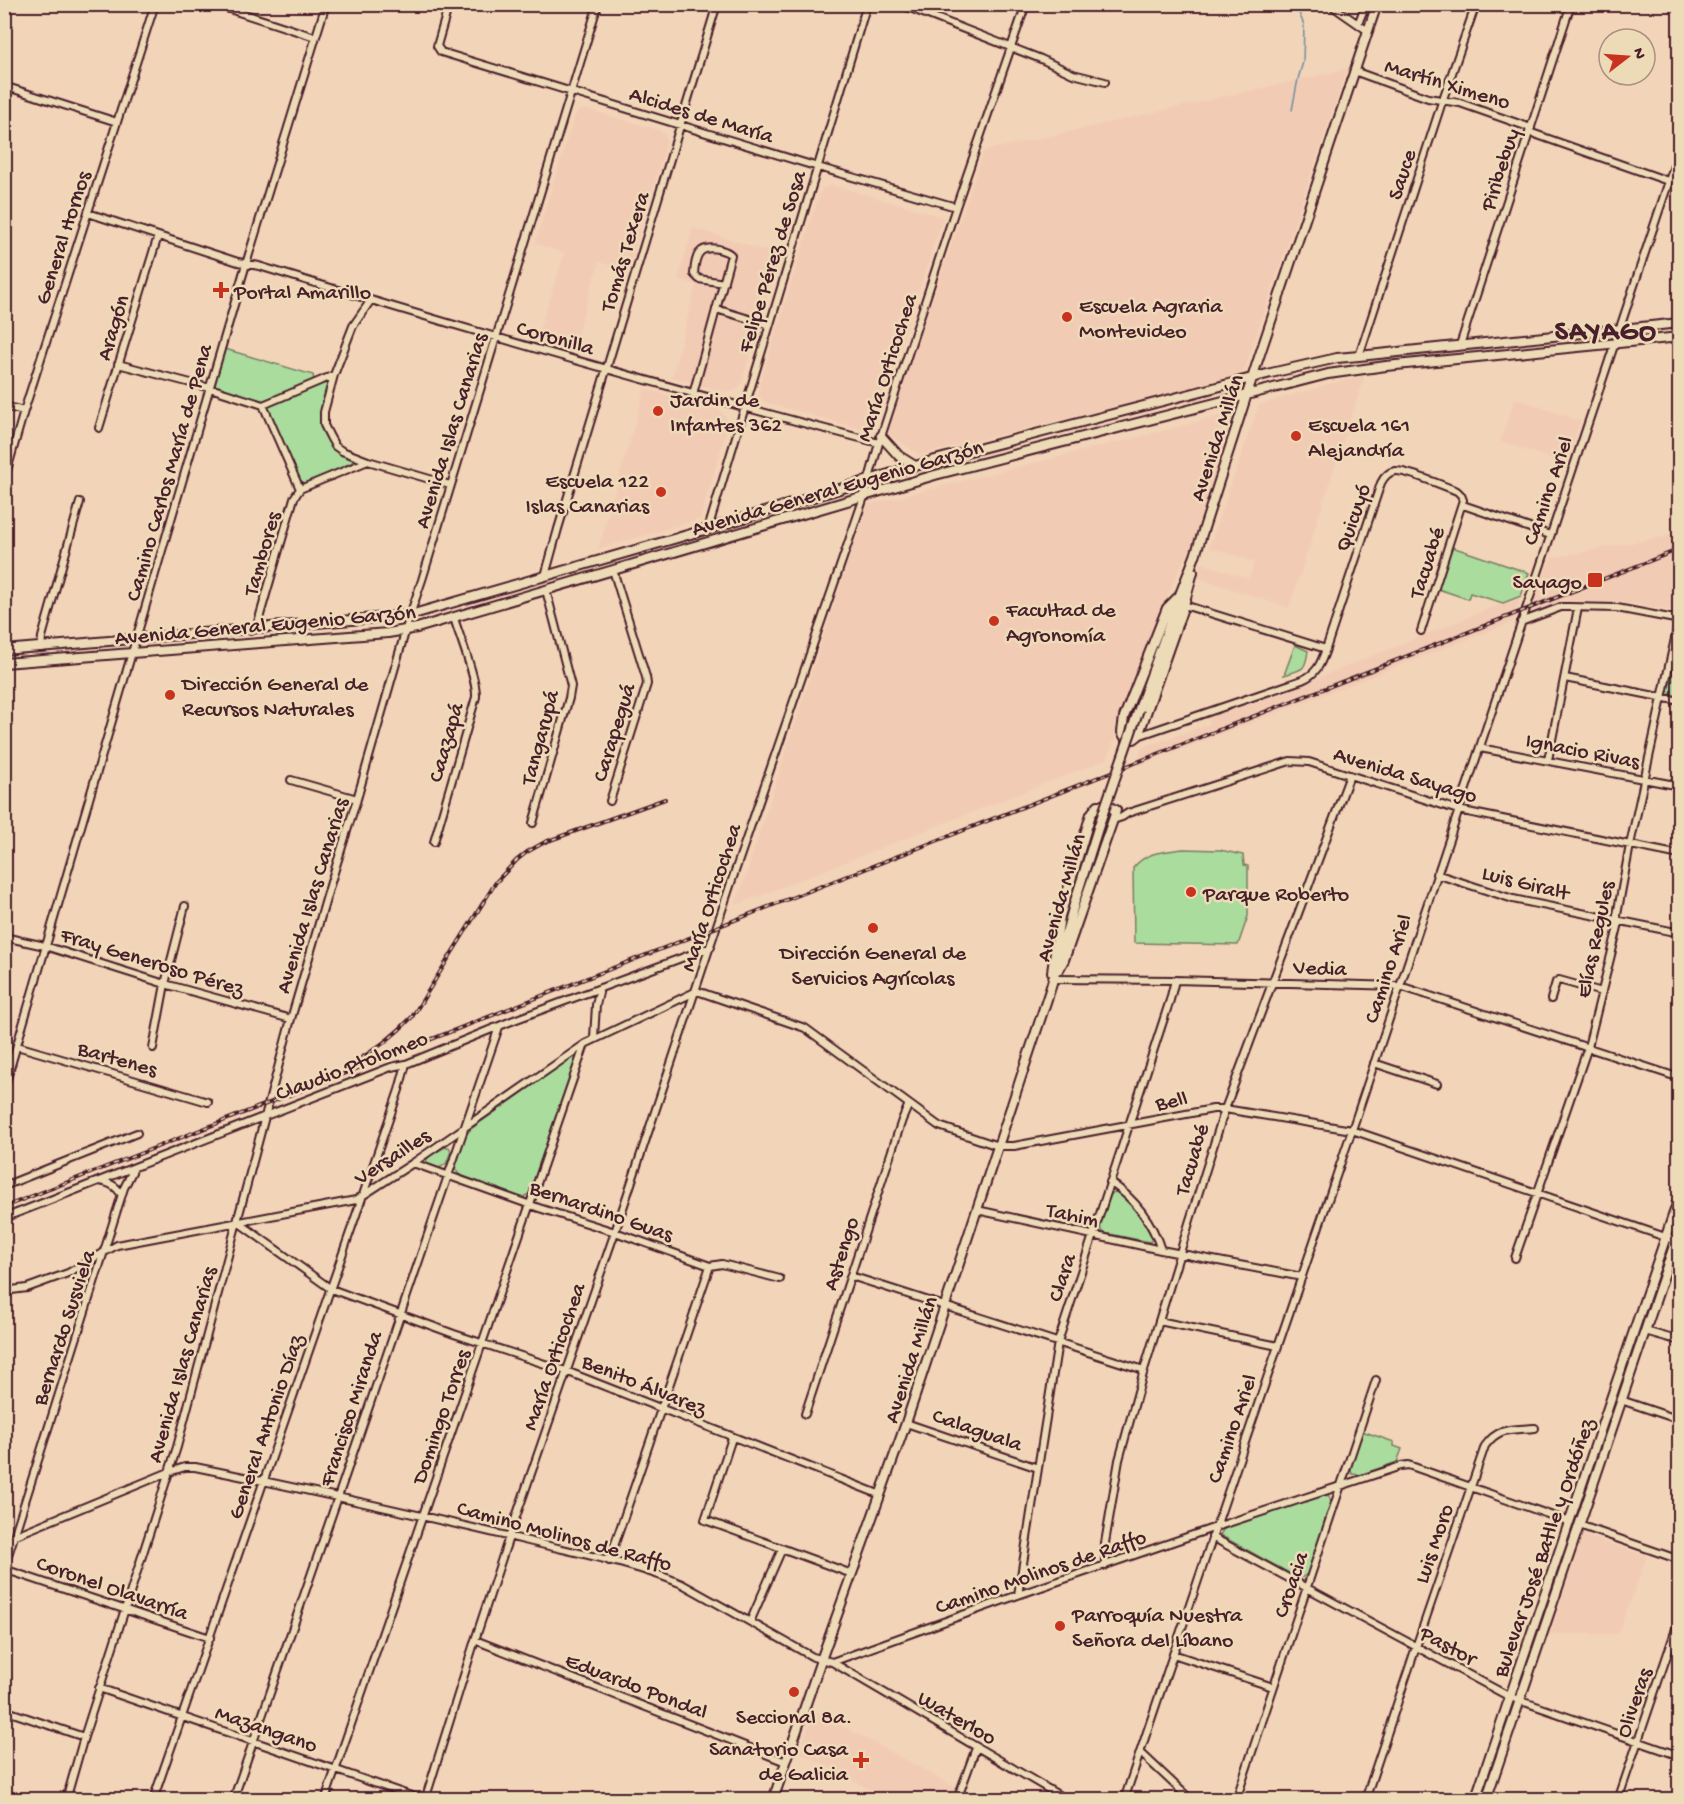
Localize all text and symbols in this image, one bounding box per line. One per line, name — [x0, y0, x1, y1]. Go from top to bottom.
north arrow — [1597, 27, 1657, 87]
text: N — [1627, 46, 1649, 62]
street label: Martín Ximeno — [1381, 54, 1513, 117]
street label: Alcides de María — [626, 83, 777, 151]
street label: Piribebuy — [1476, 126, 1527, 216]
street label: Sauce — [1383, 146, 1424, 204]
street label: General Hornos — [31, 167, 99, 308]
street label: Felipe Pérez de Sosa — [734, 167, 814, 357]
street label: Tomás Texera — [596, 188, 658, 317]
marker: Portal Amarillo — [212, 281, 230, 299]
place label: Portal Amarillo — [233, 281, 371, 307]
street label: María Orticochea — [853, 290, 925, 445]
street label: Aragón — [93, 292, 137, 364]
place label: Escuela Agraria Montevideo — [1079, 295, 1223, 346]
marker: Escuela Agraria Montevideo — [1060, 310, 1074, 324]
street label: Coronilla — [513, 316, 598, 364]
district label: SAYAGO — [1555, 317, 1657, 350]
street label: Avenida Islas Canarias — [411, 329, 495, 532]
street label: Camino Carlos María de Pena — [122, 341, 220, 605]
street label: Avenida Millán — [1186, 371, 1252, 505]
place label: Jardin de Infantes 362 — [670, 389, 782, 440]
marker: Jardin de Infantes 362 — [651, 404, 665, 418]
place label: Escuela 161 Alejandría — [1308, 414, 1410, 465]
marker: Escuela 161 Alejandría — [1289, 429, 1303, 443]
street label: Camino Ariel — [1519, 433, 1581, 549]
street label: Avenida General Eugenio Garzón — [689, 436, 987, 544]
place label: Escuela 122 Islas Canarias — [526, 470, 650, 521]
street label: Quicuyó — [1331, 481, 1378, 556]
marker: Escuela 122 Islas Canarias — [654, 485, 668, 499]
street label: Tambores — [239, 508, 289, 601]
street label: Tacuabé — [1404, 524, 1453, 604]
place label: Sayago — [1513, 571, 1582, 597]
marker: Sayago — [1586, 571, 1604, 589]
place label: Facultad de Agronomía — [1005, 599, 1116, 650]
street label: Avenida General Eugenio Garzón — [114, 601, 417, 653]
marker: Facultad de Agronomía — [987, 614, 1001, 628]
place label: Dirección General de Recursos Naturales — [180, 673, 369, 724]
street label: Carapeguá — [589, 680, 643, 785]
street label: Tangarupá — [516, 687, 567, 790]
marker: Dirección General de Recursos Naturales — [163, 688, 177, 702]
street label: Caazapá — [424, 700, 472, 786]
street label: Ignacio Rivas — [1523, 729, 1642, 777]
street label: Avenida Sayago — [1330, 743, 1480, 811]
street label: Avenida Islas Canarias — [272, 794, 356, 997]
street label: María Orticochea — [677, 820, 749, 975]
street label: Avenida Millán — [1032, 831, 1094, 965]
street label: Luis Giralt — [1479, 862, 1573, 909]
street label: Elías Regules — [1572, 878, 1622, 1001]
place label: Parque Roberto — [1202, 883, 1349, 909]
marker: Parque Roberto — [1184, 885, 1198, 899]
street label: Camino Ariel — [1360, 911, 1420, 1027]
marker: Dirección General de Servicios Agrícolas — [866, 921, 880, 935]
street label: Fray Generoso Pérez — [56, 923, 248, 1005]
place label: Dirección General de Servicios Agrícolas — [778, 942, 967, 993]
street label: Vedia — [1292, 956, 1348, 984]
street label: Claudio Ptolomeo — [273, 1027, 432, 1109]
street label: Bartenes — [73, 1037, 161, 1085]
street label: Bell — [1152, 1087, 1190, 1119]
street label: Tacuabé — [1170, 1121, 1217, 1201]
street label: Versailles — [349, 1124, 437, 1193]
street label: Bernardino Guas — [525, 1176, 677, 1250]
street label: Tahim — [1042, 1198, 1101, 1235]
street label: Astengo — [819, 1214, 867, 1294]
street label: Bernardo Susviela — [28, 1246, 103, 1410]
street label: Clara — [1044, 1250, 1084, 1306]
street label: Avenida Islas Canarias — [143, 1263, 225, 1466]
street label: María Orticochea — [518, 1280, 593, 1434]
street label: Avenida Millán — [880, 1293, 946, 1427]
street label: Francisco Miranda — [315, 1328, 390, 1491]
street label: General Antonio Díaz — [224, 1330, 312, 1523]
street label: Domingo Torres — [407, 1346, 478, 1490]
street label: Benito Álvarez — [577, 1350, 711, 1424]
street label: Camino Ariel — [1203, 1371, 1265, 1487]
street label: Calaguala — [928, 1404, 1026, 1460]
street label: Bulevar José Batlle y Ordóñez — [1489, 1414, 1603, 1682]
street label: Camino Molinos de Raffo — [454, 1497, 674, 1579]
street label: Luis Moro — [1410, 1501, 1461, 1587]
street label: Camino Molinos de Raffo — [933, 1525, 1150, 1622]
street label: Croacia — [1269, 1548, 1316, 1622]
street label: Coronel Olavarría — [32, 1552, 192, 1628]
place label: Parroquía Nuestra Señora del Líbano — [1071, 1604, 1243, 1655]
marker: Parroquía Nuestra Señora del Líbano — [1053, 1619, 1067, 1633]
street label: Pastor — [1413, 1621, 1482, 1674]
street label: Eduardo Pondal — [561, 1649, 711, 1727]
street label: Oliveras — [1612, 1664, 1660, 1742]
marker: Seccional 8a. — [787, 1685, 801, 1699]
street label: Waterloo — [912, 1687, 1000, 1752]
street label: Mazangano — [211, 1701, 320, 1760]
place label: Seccional 8a. — [736, 1706, 852, 1732]
place label: Sanatorio Casa de Galicia — [709, 1738, 849, 1789]
marker: Sanatorio Casa de Galicia — [852, 1751, 870, 1769]

